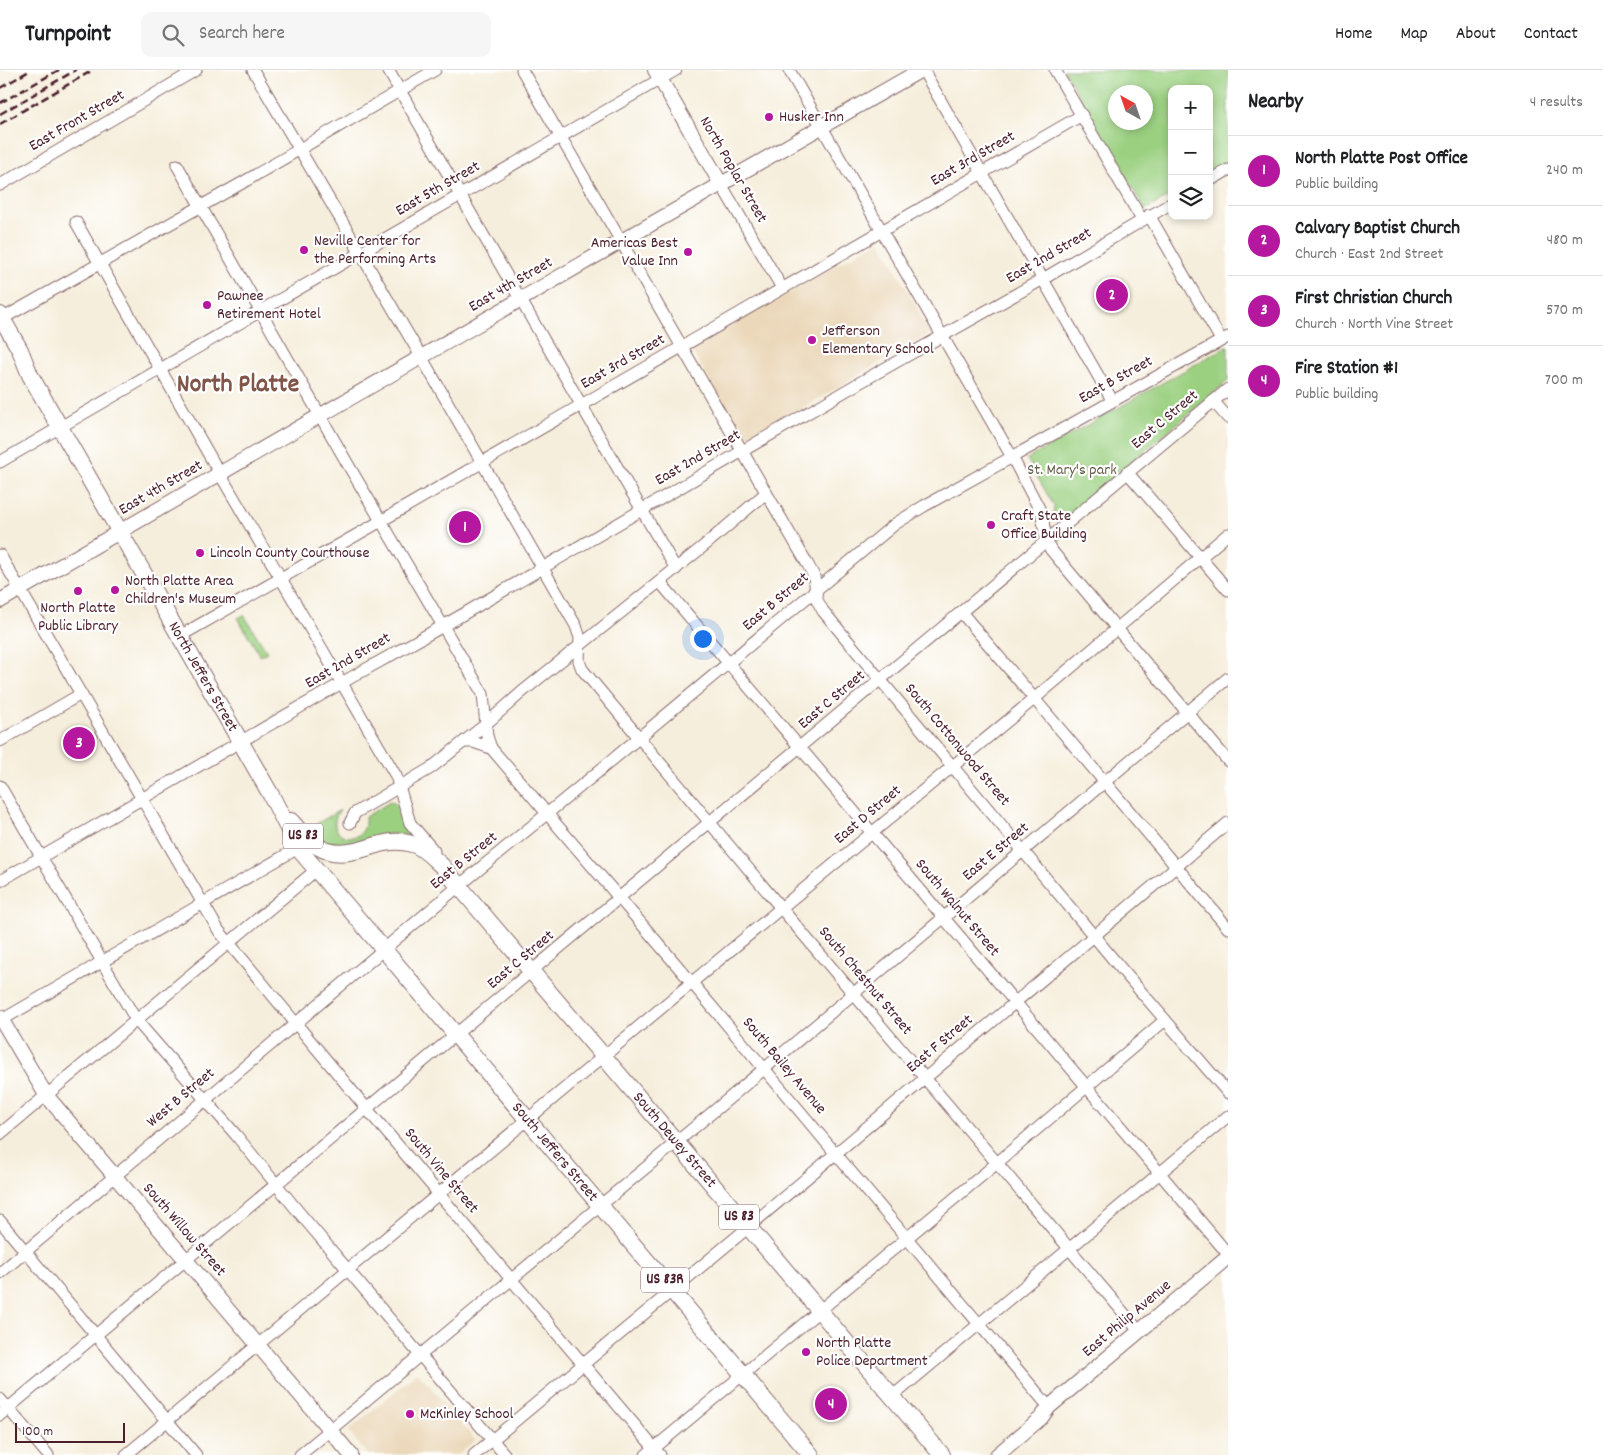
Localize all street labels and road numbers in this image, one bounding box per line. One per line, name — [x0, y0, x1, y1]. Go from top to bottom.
street label: East Front Street — [25, 84, 129, 158]
street label: North Poplar Street — [693, 113, 773, 228]
street label: East 3rd Street — [926, 125, 1020, 193]
street label: East 5th Street — [391, 155, 485, 223]
street label: East 2nd Street — [1002, 222, 1096, 290]
street label: East 4th Street — [465, 252, 557, 318]
street label: East 3rd Street — [576, 328, 670, 396]
street label: East B Street — [1075, 350, 1157, 410]
street label: East C Street — [1126, 385, 1204, 455]
street label: East 2nd Street — [651, 424, 745, 492]
street label: East 4th Street — [115, 455, 207, 521]
street label: East B Street — [738, 567, 815, 637]
street label: North Jeffers Street — [162, 617, 244, 736]
street label: East 2nd Street — [301, 627, 395, 695]
street label: East C Street — [793, 665, 871, 735]
street label: South Cottonwood Street — [899, 679, 1015, 811]
street label: East D Street — [829, 780, 907, 850]
street label: East E Street — [958, 817, 1034, 887]
road number: US 83 — [283, 824, 323, 848]
street label: East B Street — [425, 826, 503, 895]
street label: South Walnut Street — [909, 854, 1005, 962]
street label: South Chestnut Street — [813, 922, 917, 1040]
street label: East C Street — [482, 925, 560, 995]
street label: East F Street — [902, 1009, 978, 1079]
street label: South Bailey Avenue — [736, 1012, 832, 1120]
street label: West B Street — [142, 1063, 220, 1133]
street label: South Dewey Street — [627, 1087, 722, 1193]
street label: South Jeffers Street — [506, 1097, 604, 1207]
street label: South Vine Street — [398, 1123, 484, 1219]
street label: South Willow Street — [137, 1178, 231, 1282]
road number: US 83 — [719, 1204, 759, 1230]
road number: US 83R — [641, 1268, 689, 1292]
street label: East Philip Avenue — [1077, 1275, 1177, 1363]

